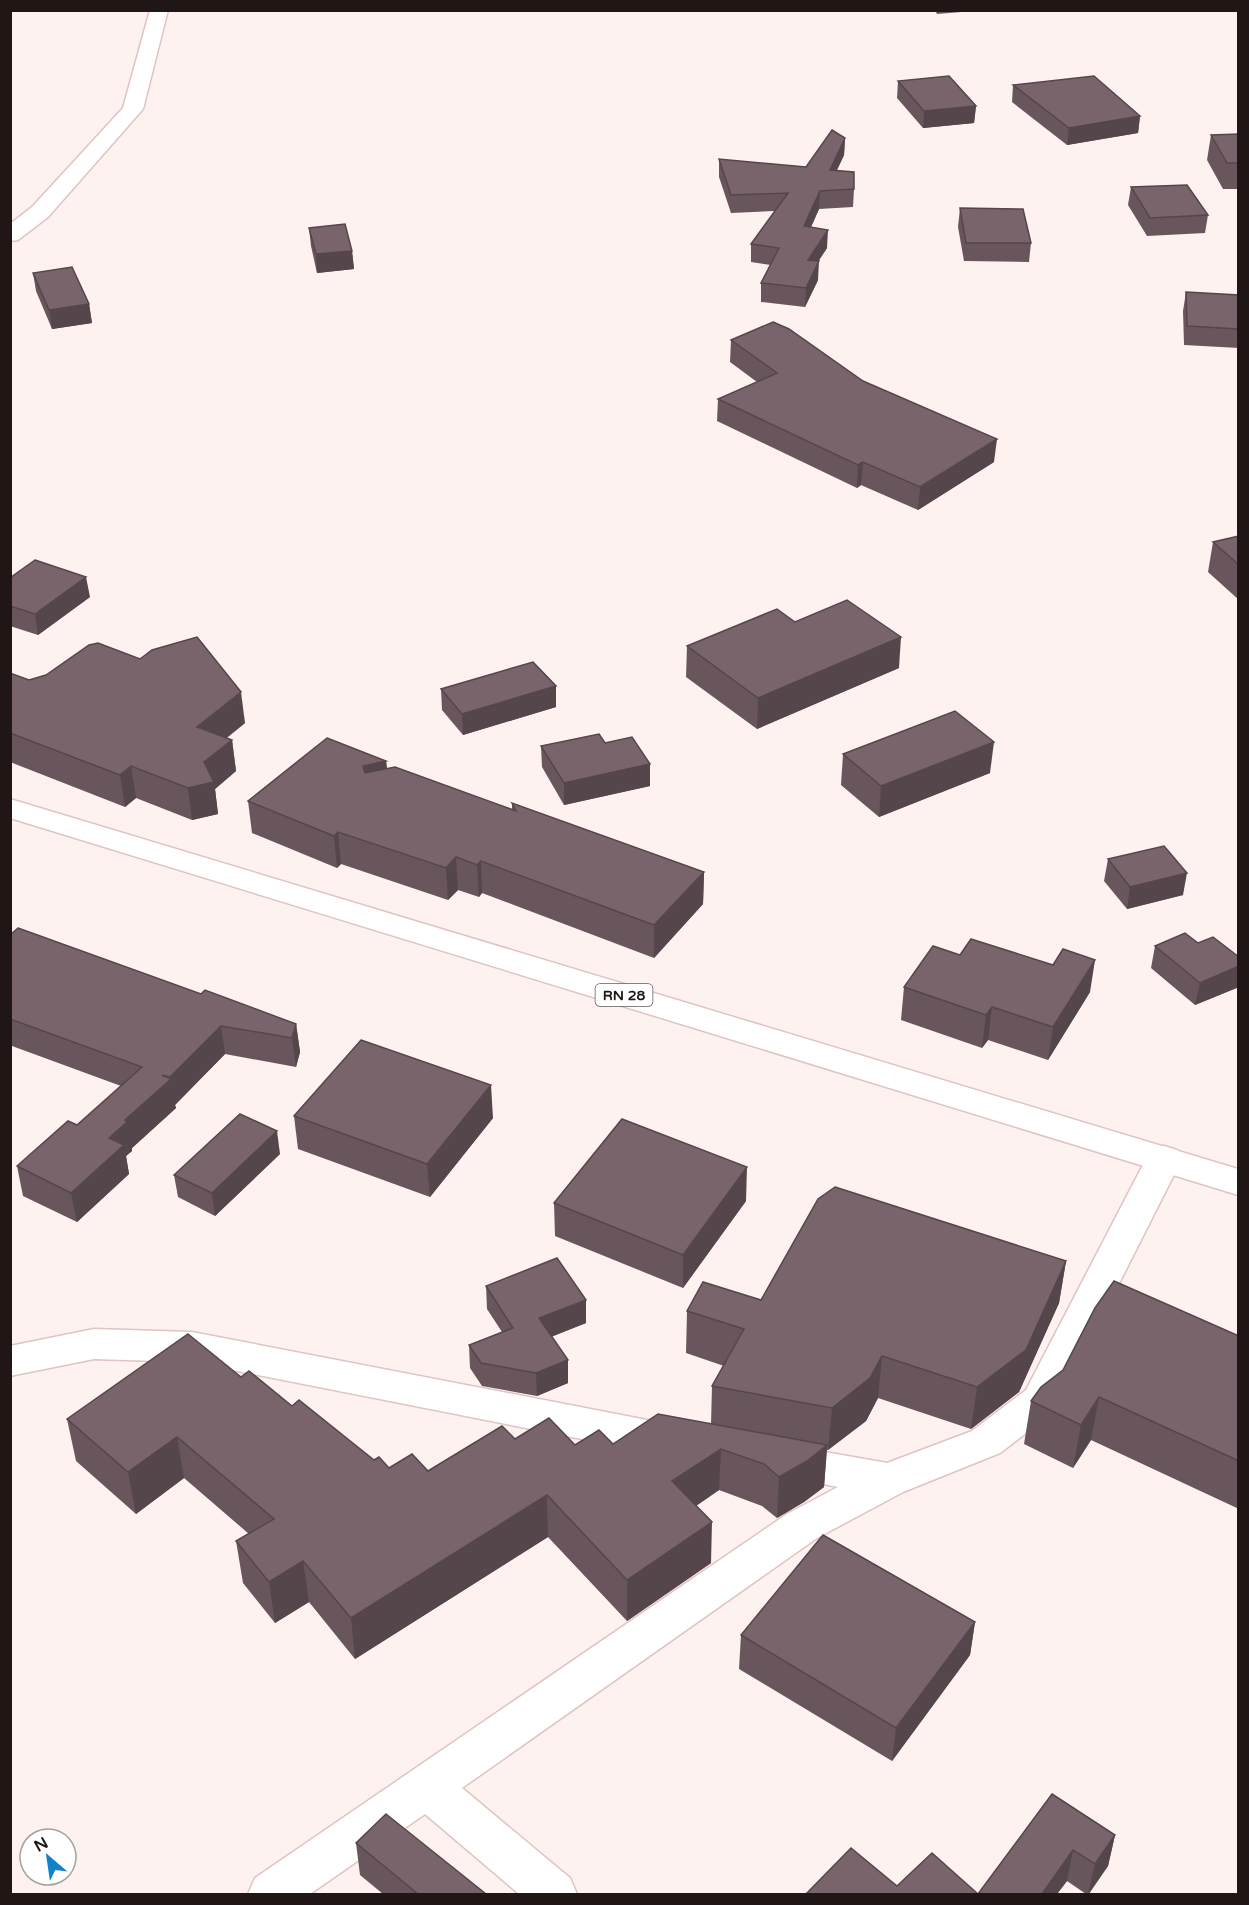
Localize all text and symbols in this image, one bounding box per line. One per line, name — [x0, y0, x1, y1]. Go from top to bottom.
road number: RN 28 — [596, 984, 652, 1006]
north arrow — [18, 1827, 78, 1887]
text: N — [31, 1833, 52, 1857]

